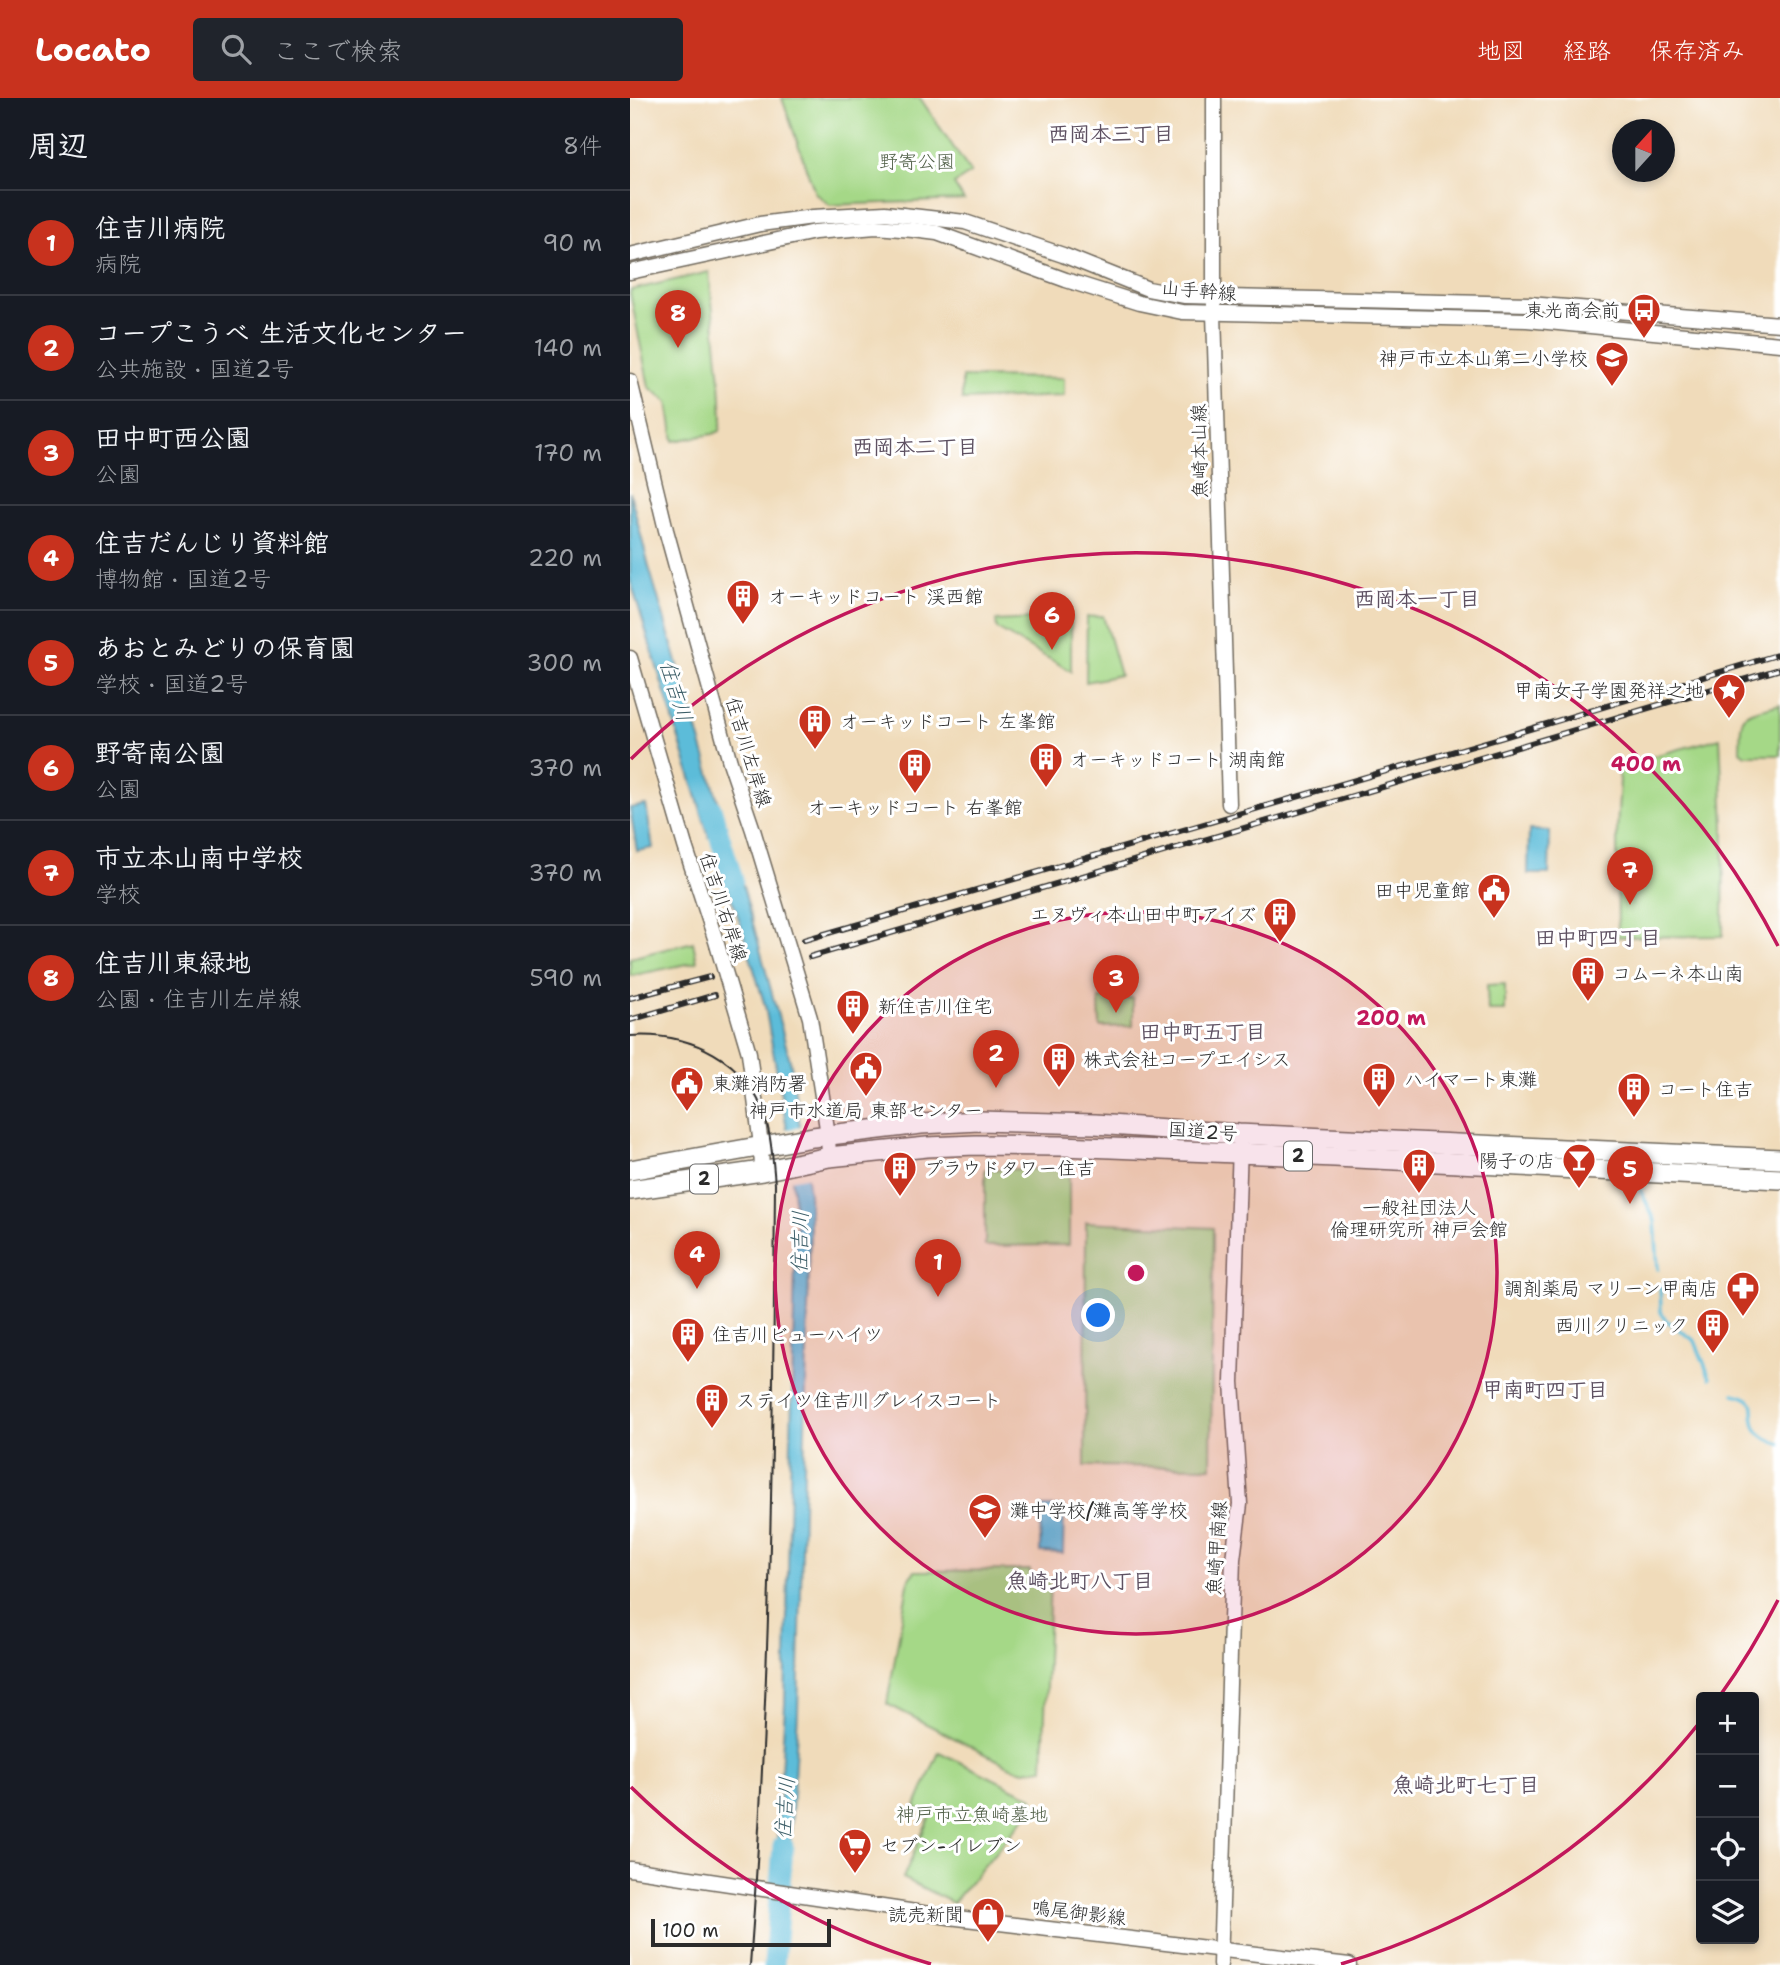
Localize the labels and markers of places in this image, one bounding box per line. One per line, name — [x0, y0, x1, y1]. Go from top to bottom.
pin: 8 — [655, 290, 701, 348]
bus stop icon: 東光商会前 — [1625, 291, 1663, 340]
place label: 東光商会前 — [1525, 298, 1620, 323]
school or university icon: 神戸市立本山第二小学校 — [1593, 339, 1631, 388]
place label: 神戸市立本山第二小学校 — [1379, 346, 1588, 371]
building icon: オーキッドコート 渓西館 — [724, 577, 762, 626]
place label: オーキッドコート 渓西館 — [768, 584, 983, 609]
pin: 6 — [1029, 592, 1075, 650]
place icon: 甲南女子学園発祥之地 — [1710, 671, 1748, 720]
place label: 甲南女子学園発祥之地 — [1514, 678, 1704, 703]
building icon: オーキッドコート 左峯館 — [796, 702, 834, 751]
place label: オーキッドコート 左峯館 — [840, 709, 1055, 734]
building icon: オーキッドコート 湖南館 — [1027, 740, 1065, 789]
building icon: オーキッドコート 右峯館 — [896, 746, 934, 795]
place label: オーキッドコート 湖南館 — [1070, 747, 1285, 772]
place label: オーキッドコート 右峯館 — [807, 795, 1023, 820]
pin: 7 — [1607, 847, 1653, 905]
public building icon: 田中児童館 — [1475, 871, 1513, 920]
place label: 田中児童館 — [1375, 878, 1470, 903]
building icon: エヌヴィ本山田中町アイズ — [1261, 895, 1299, 944]
place label: エヌヴィ本山田中町アイズ — [1030, 902, 1256, 927]
building icon: コムーネ本山南 — [1569, 954, 1607, 1003]
pin: 3 — [1093, 955, 1139, 1013]
place label: コムーネ本山南 — [1612, 961, 1743, 986]
building icon: 新住吉川住宅 — [834, 987, 872, 1036]
place label: 新住吉川住宅 — [878, 994, 992, 1019]
pin: 2 — [973, 1030, 1019, 1088]
building icon: 株式会社コープエイシス — [1040, 1040, 1078, 1089]
place label: 株式会社コープエイシス — [1083, 1047, 1290, 1072]
public building icon: 神戸市水道局 東部センター — [847, 1049, 885, 1098]
building icon: ハイマート東灘 — [1360, 1060, 1398, 1109]
public building icon: 東灘消防署 — [668, 1064, 706, 1113]
place label: ハイマート東灘 — [1404, 1067, 1537, 1092]
building icon: コート住吉 — [1615, 1070, 1653, 1119]
place label: 東灘消防署 — [712, 1071, 807, 1096]
place label: コート住吉 — [1658, 1077, 1753, 1102]
place label: 神戸市水道局 東部センター — [749, 1098, 983, 1123]
bar icon: 陽子の店 — [1560, 1141, 1598, 1190]
building icon: 一般社団法人 倫理研究所 神戸会館 — [1400, 1146, 1438, 1195]
pin: 5 — [1607, 1146, 1653, 1204]
place label: 陽子の店 — [1479, 1148, 1555, 1173]
building icon: プラウドタワー住吉 — [881, 1149, 919, 1198]
place label: プラウドタワー住吉 — [924, 1156, 1095, 1181]
place label: 一般社団法人 倫理研究所 神戸会館 — [1330, 1195, 1508, 1242]
pin: 4 — [674, 1231, 720, 1289]
pin: 1 — [915, 1239, 961, 1297]
centre of rings — [1124, 1261, 1148, 1285]
pharmacy icon: 調剤薬局 マリーン甲南店 — [1724, 1269, 1762, 1318]
place label: 調剤薬局 マリーン甲南店 — [1504, 1276, 1718, 1301]
building icon: 西川クリニック — [1694, 1306, 1732, 1355]
place label: 西川クリニック — [1555, 1313, 1688, 1338]
building icon: 住吉川ビューハイツ — [669, 1315, 707, 1364]
place label: 住吉川ビューハイツ — [712, 1322, 883, 1347]
building icon: ステイツ住吉川グレイスコート — [693, 1381, 731, 1430]
place label: ステイツ住吉川グレイスコート — [736, 1388, 1002, 1413]
school or university icon: 灘中学校/灘高等学校 — [966, 1491, 1004, 1540]
place label: 灘中学校/灘高等学校 — [1010, 1498, 1188, 1523]
supermarket icon: セブン-イレブン — [836, 1826, 874, 1875]
place label: セブン-イレブン — [880, 1833, 1022, 1858]
shop icon: 読売新聞 — [969, 1895, 1007, 1944]
place label: 読売新聞 — [888, 1902, 964, 1927]

